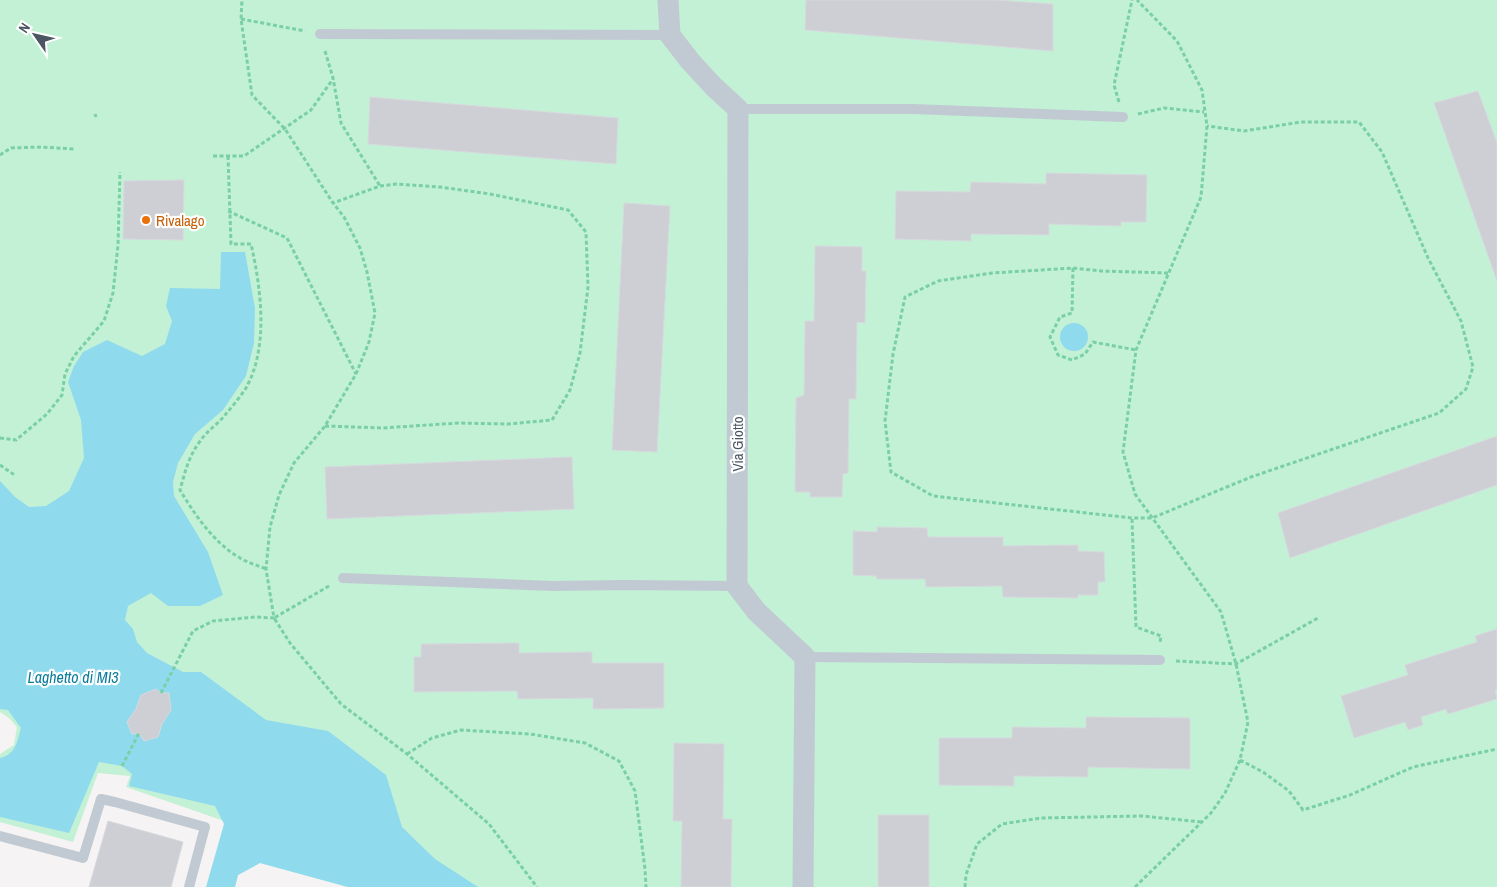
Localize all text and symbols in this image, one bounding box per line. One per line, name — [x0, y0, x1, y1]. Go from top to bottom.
north arrow — [10, 10, 60, 60]
text: N — [14, 19, 34, 36]
place label: Rivalago — [156, 210, 205, 231]
marker: Rivalago — [140, 214, 152, 226]
street label: Via Giotto — [727, 416, 748, 472]
water label: Laghetto di MI3 — [27, 666, 119, 688]

